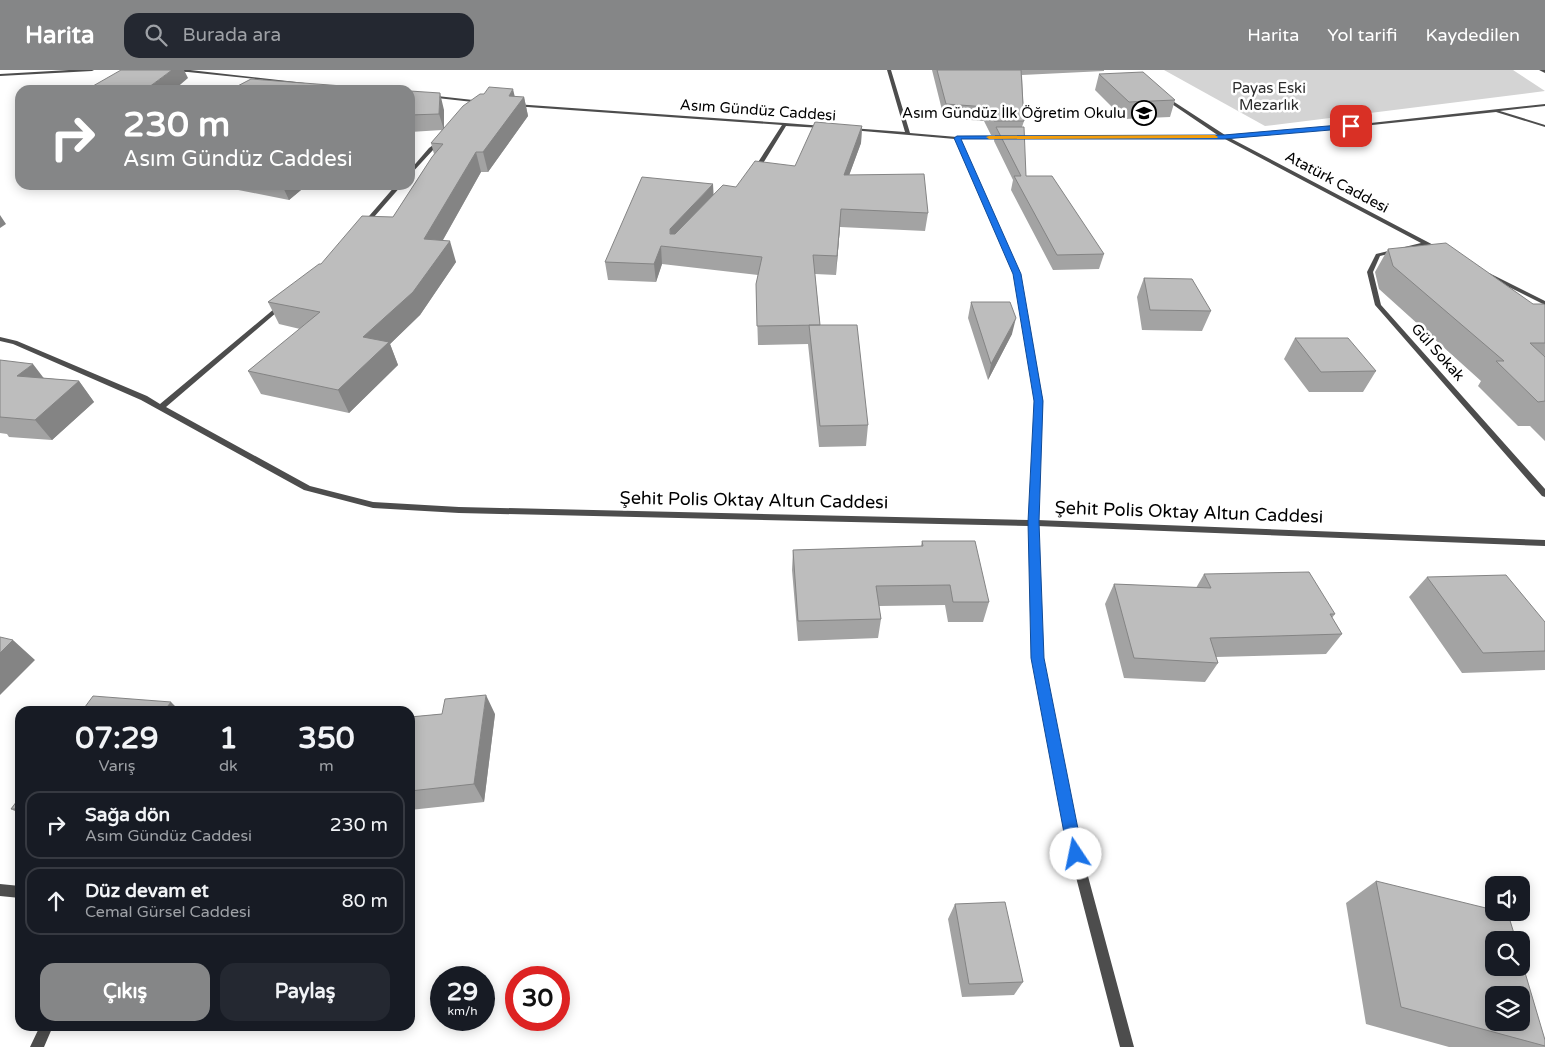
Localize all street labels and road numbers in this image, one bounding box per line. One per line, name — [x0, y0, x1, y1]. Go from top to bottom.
street label: Asım Gündüz Caddesi — [679, 96, 837, 124]
street label: Atatürk Caddesi — [1282, 147, 1392, 217]
street label: Gül Sokak — [1408, 320, 1468, 384]
street label: Şehit Polis Oktay Altun Caddesi — [619, 487, 889, 513]
street label: Şehit Polis Oktay Altun Caddesi — [1054, 496, 1324, 528]

